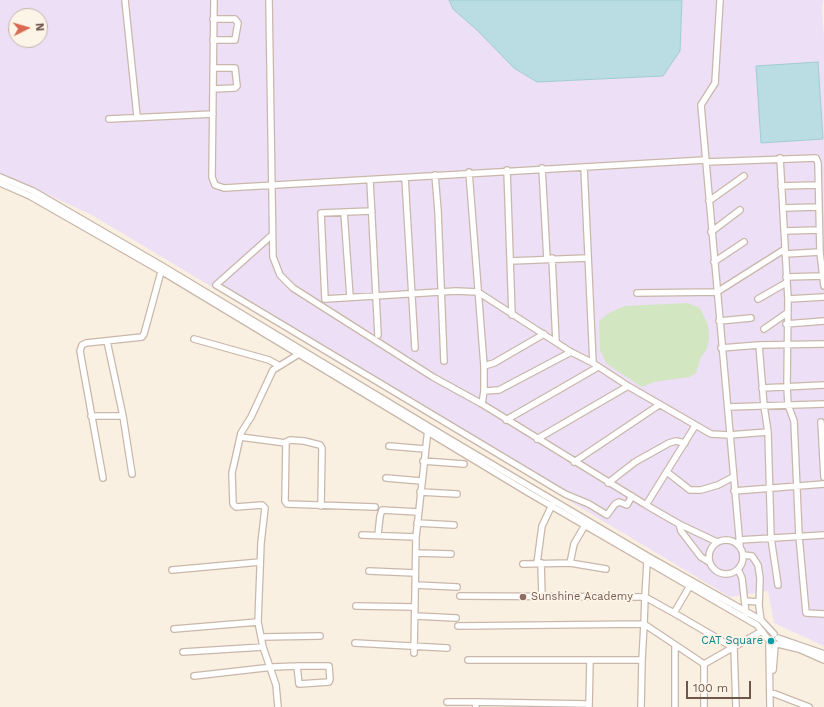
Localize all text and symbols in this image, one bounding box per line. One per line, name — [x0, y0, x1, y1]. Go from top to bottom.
north arrow — [8, 8, 48, 48]
text: N — [33, 22, 46, 32]
place label: Sunshine Academy — [531, 590, 633, 604]
marker: Sunshine Academy — [518, 592, 528, 602]
place label: CAT Square — [701, 634, 763, 648]
marker: CAT Square — [766, 636, 776, 646]
scale bar — [688, 673, 753, 699]
text: 100 m — [693, 681, 728, 695]

